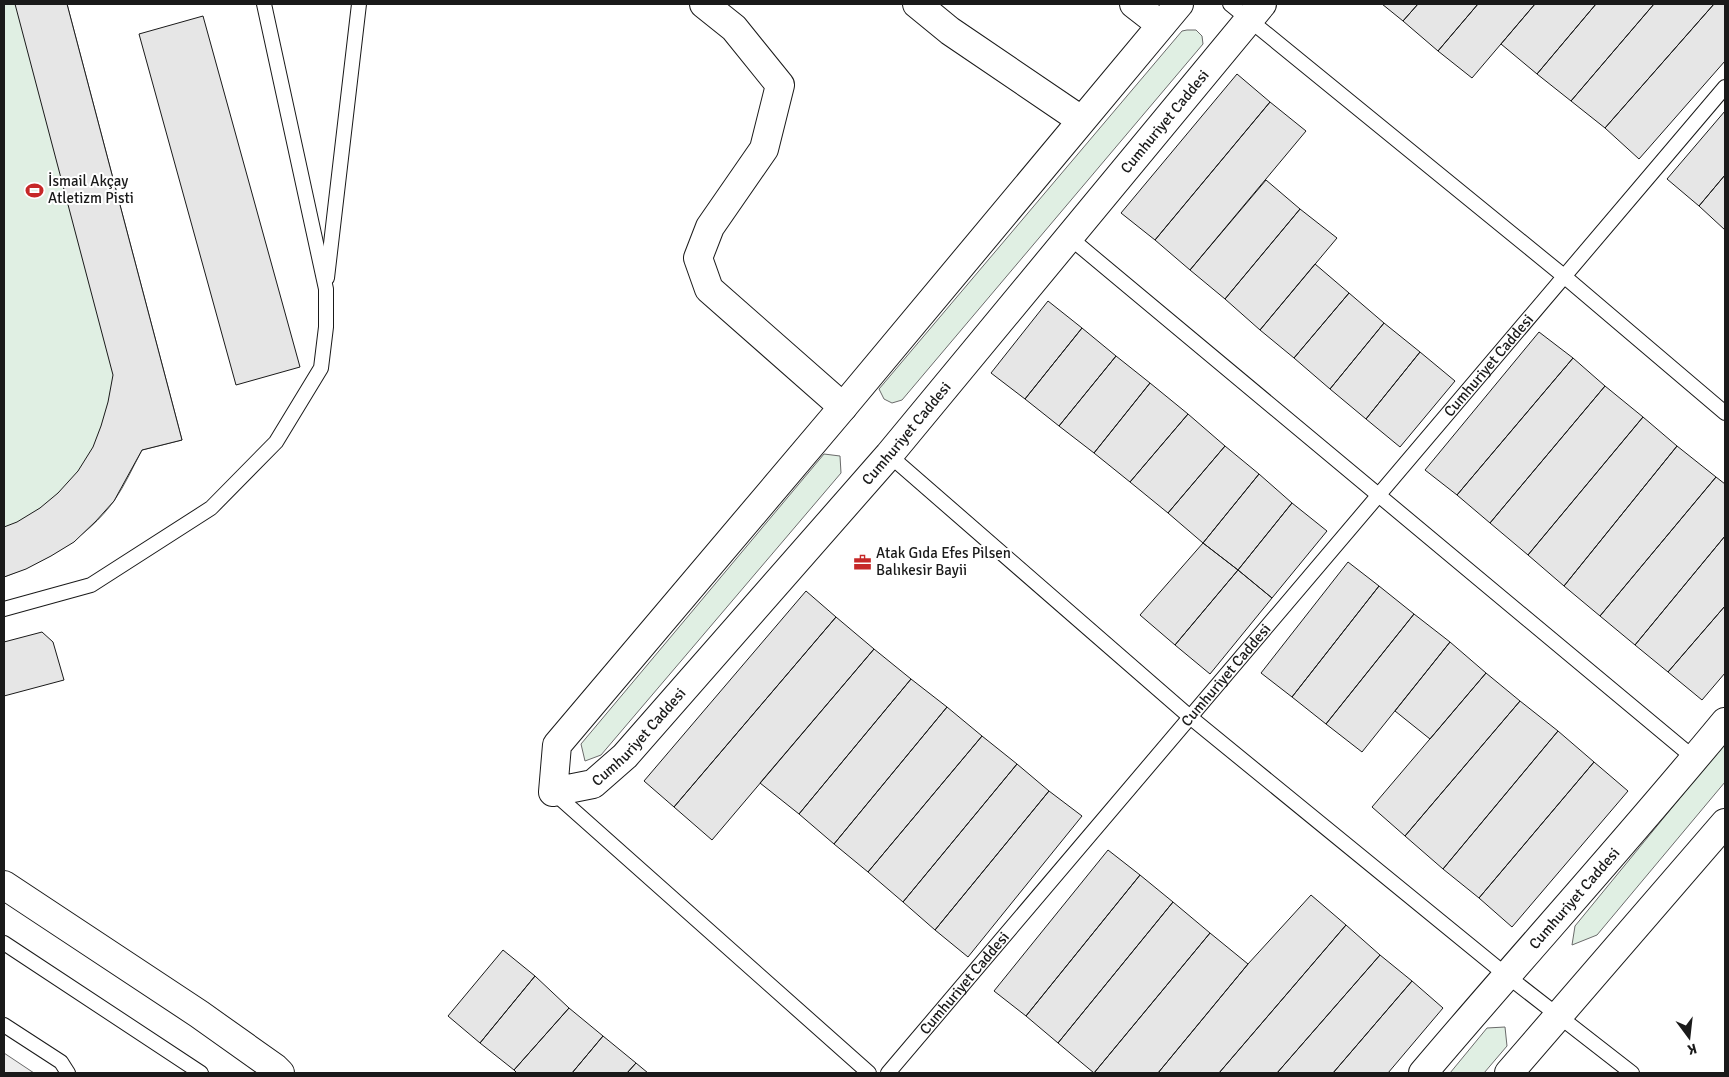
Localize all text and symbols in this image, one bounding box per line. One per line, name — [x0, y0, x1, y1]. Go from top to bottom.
street label: Cumhuriyet Caddesi — [1117, 66, 1213, 177]
place label: İsmail Akçay Atletizm Pisti — [48, 172, 134, 207]
sports icon: İsmail Akçay Atletizm Pisti — [24, 180, 44, 200]
street label: Cumhuriyet Caddesi — [1440, 311, 1537, 420]
street label: Cumhuriyet Caddesi — [858, 378, 955, 489]
place label: Atak Gıda Efes Pilsen Balıkesir Bayii — [876, 544, 1011, 579]
office icon: Atak Gıda Efes Pilsen Balıkesir Bayii — [852, 552, 872, 572]
street label: Cumhuriyet Caddesi — [1177, 620, 1274, 730]
street label: Cumhuriyet Caddesi — [588, 684, 689, 790]
street label: Cumhuriyet Caddesi — [1525, 844, 1623, 953]
street label: Cumhuriyet Caddesi — [916, 928, 1013, 1038]
north arrow — [1664, 1012, 1714, 1062]
text: K — [1686, 1040, 1699, 1058]

